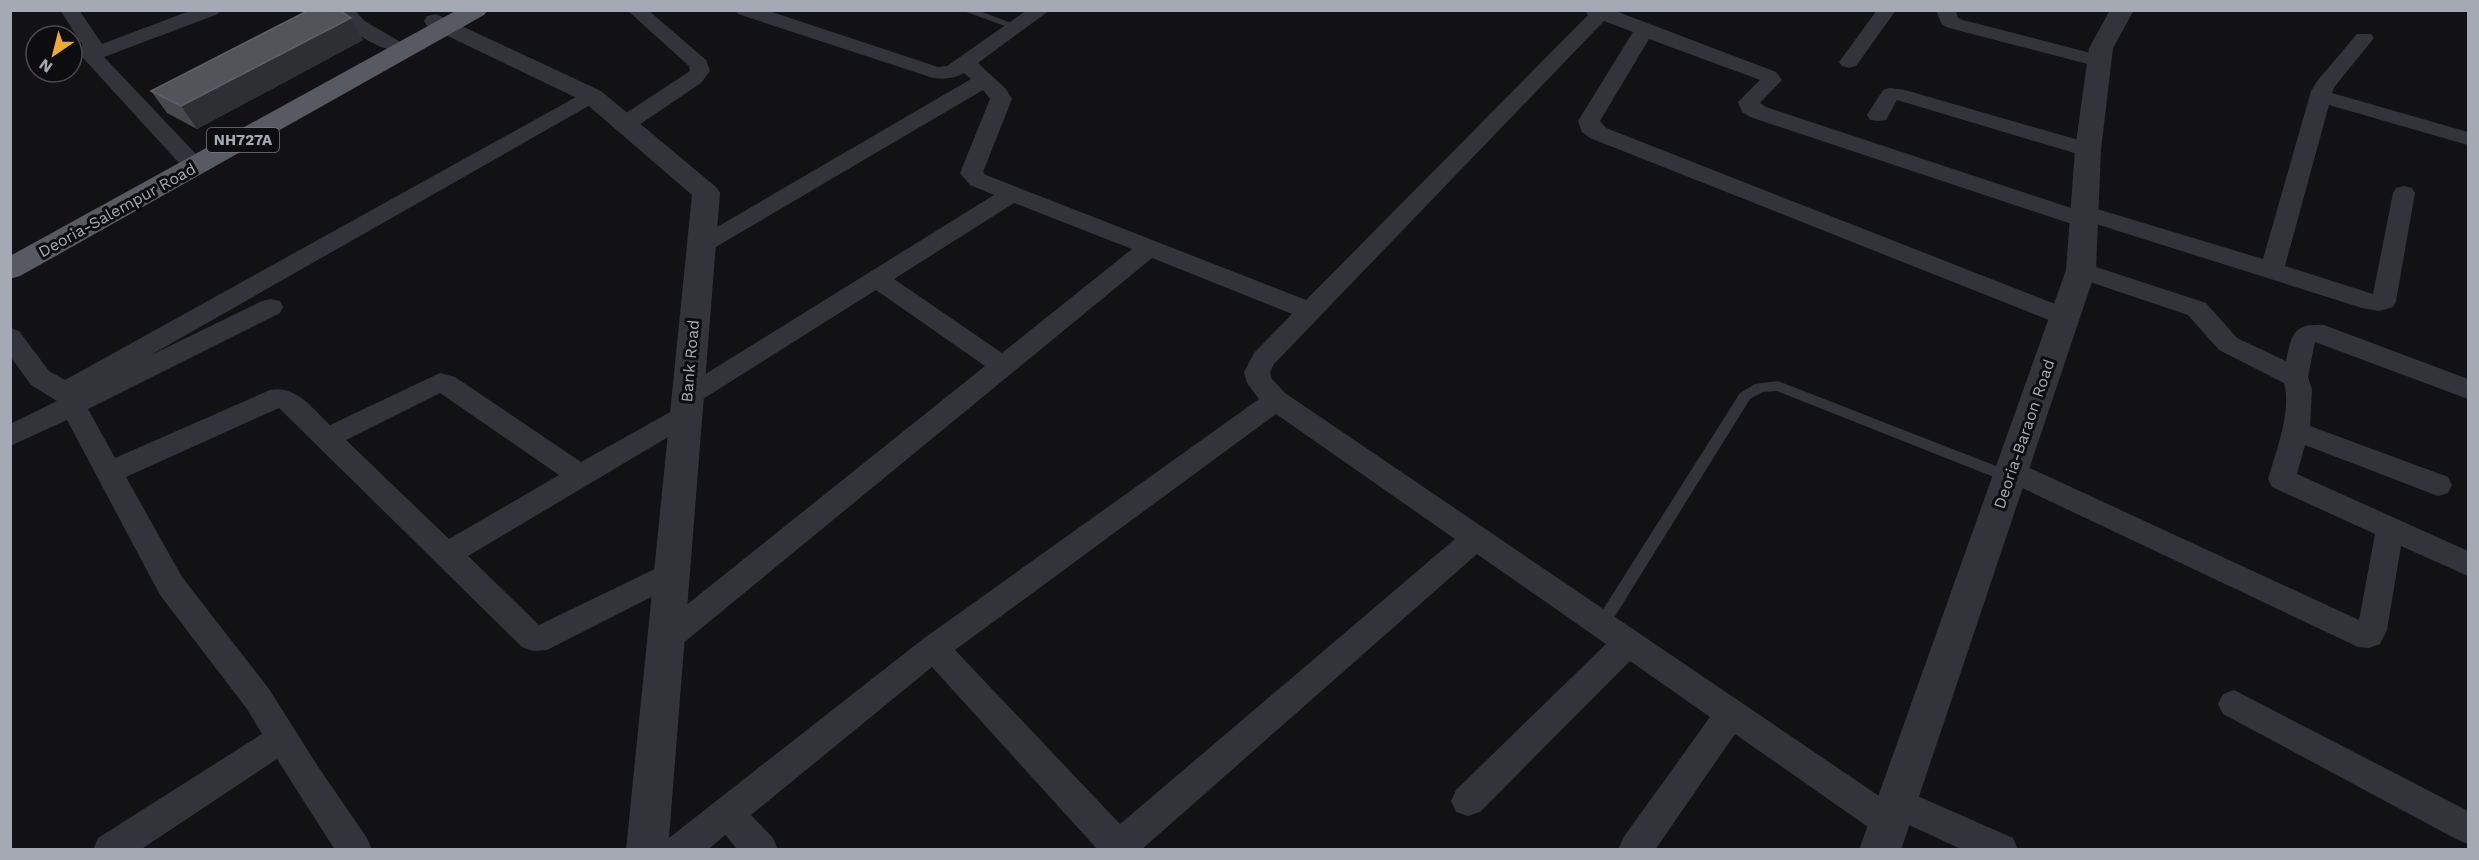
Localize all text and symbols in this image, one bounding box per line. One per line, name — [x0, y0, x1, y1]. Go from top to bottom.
north arrow — [24, 24, 84, 84]
text: N — [35, 55, 56, 77]
road number: NH727A — [207, 128, 279, 152]
street label: Deoria-Salempur Road — [35, 159, 199, 261]
street label: Bank Road — [677, 319, 703, 403]
street label: Deoria-Baraon Road — [1989, 357, 2059, 511]

